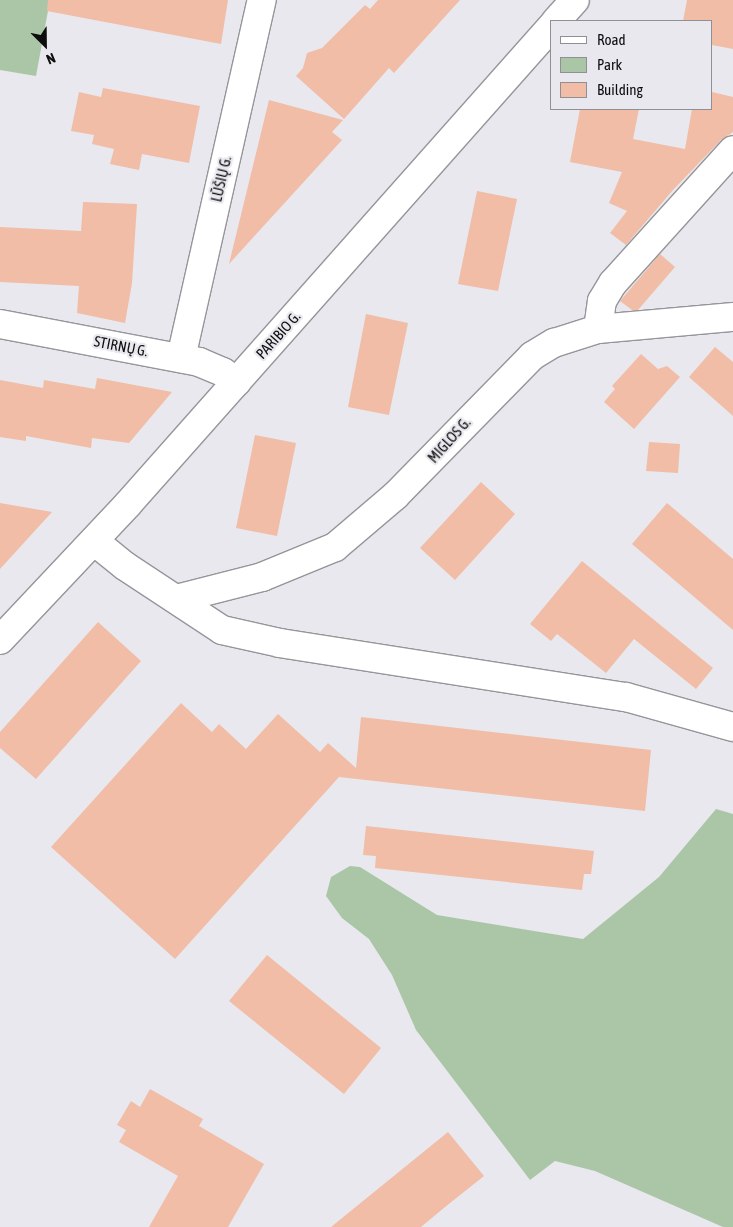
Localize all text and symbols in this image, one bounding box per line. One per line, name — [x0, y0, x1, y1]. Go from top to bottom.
north arrow — [20, 20, 70, 70]
legend — [550, 20, 713, 110]
text: Road — [597, 31, 626, 48]
text: N — [44, 50, 58, 68]
text: Park — [597, 56, 622, 73]
text: Building — [597, 81, 643, 98]
street label: LŪŠIŲ G. — [207, 154, 235, 204]
street label: PARIBIO G. — [252, 308, 304, 362]
street label: STIRNŲ G. — [92, 332, 150, 360]
street label: MIGLOS G. — [424, 414, 474, 466]

